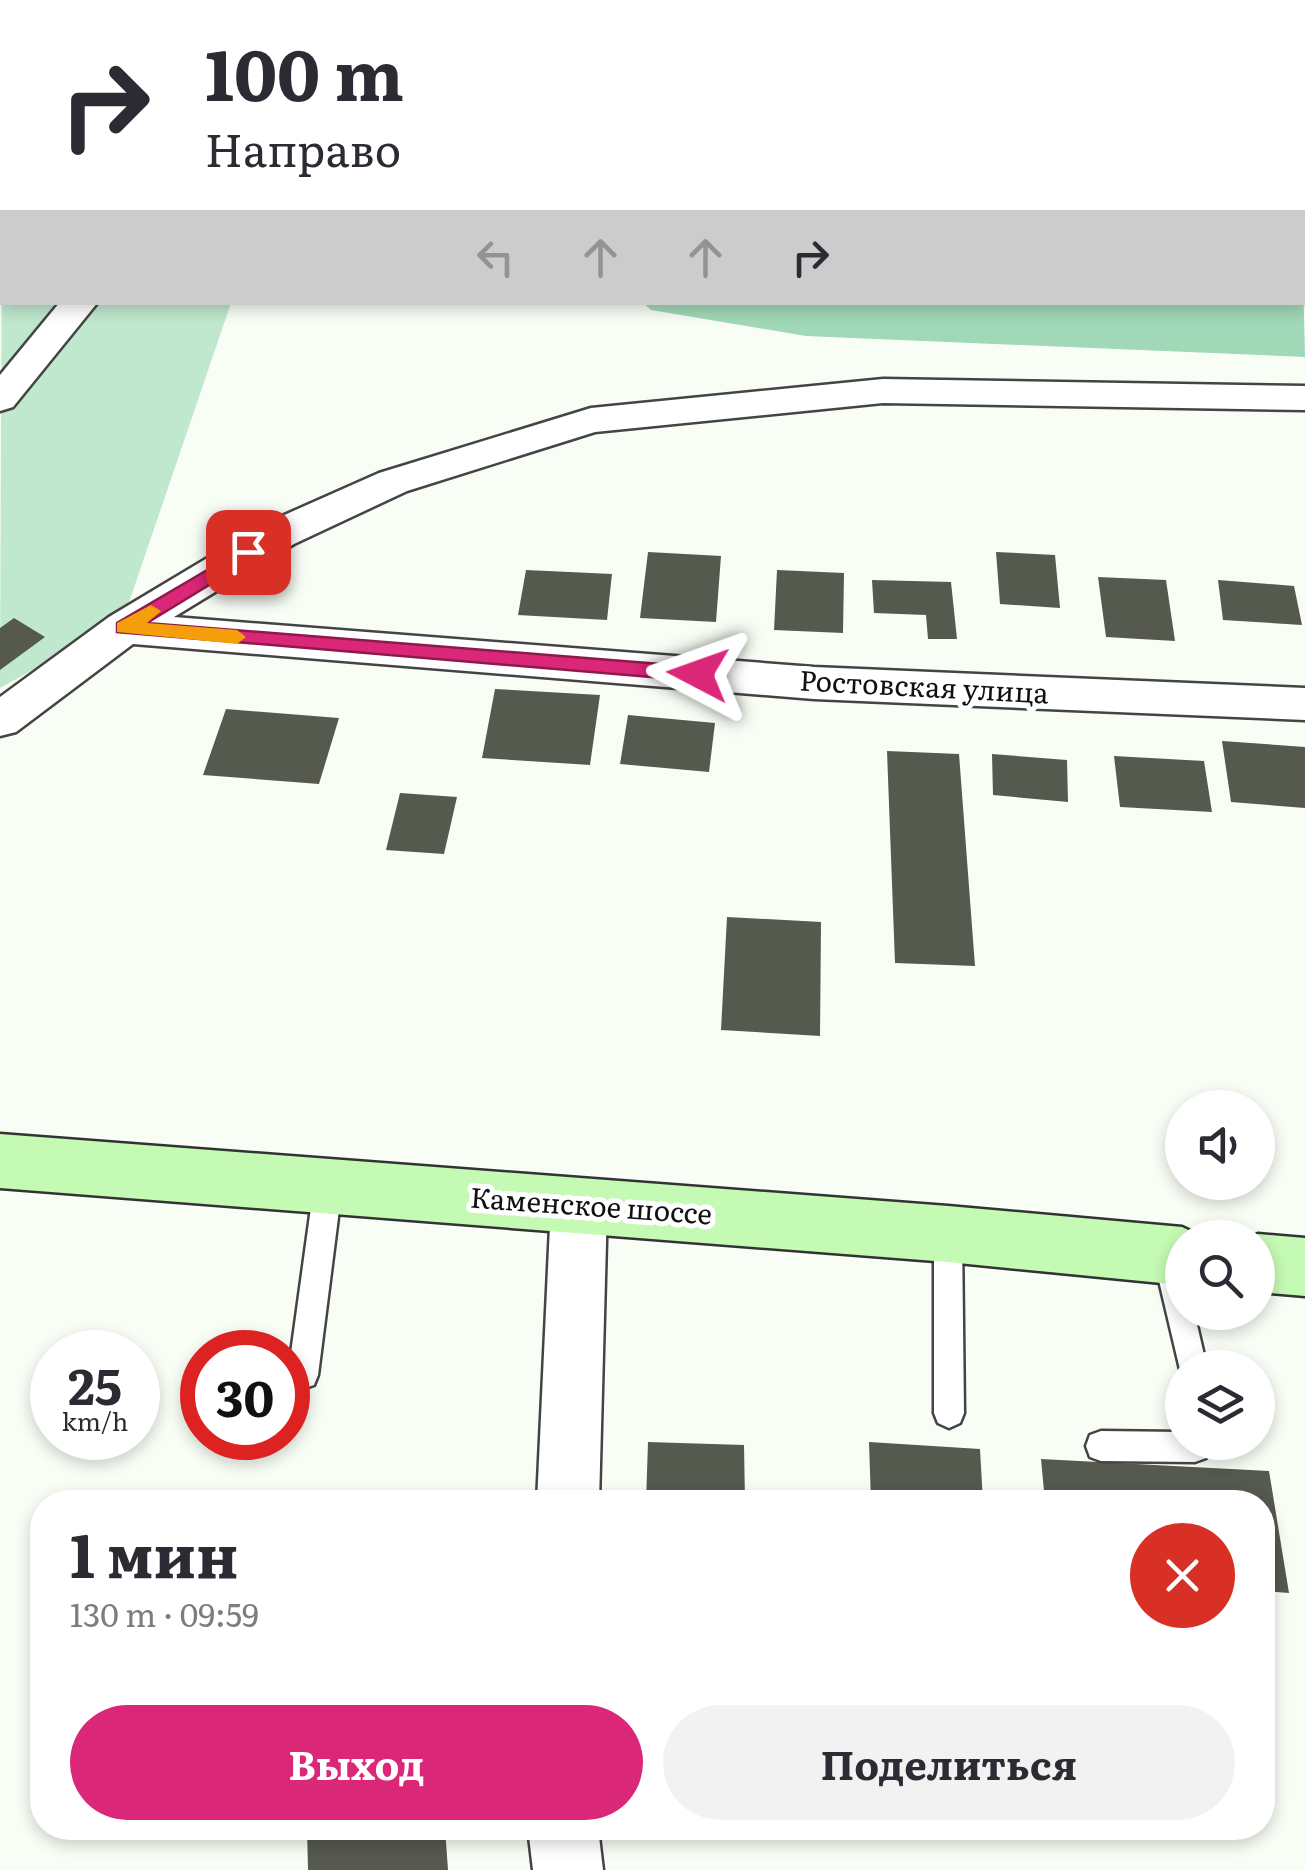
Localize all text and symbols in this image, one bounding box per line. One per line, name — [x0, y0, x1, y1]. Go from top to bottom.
text: 100 m — [205, 19, 404, 123]
icon: right — [40, 40, 170, 170]
text: Направо — [205, 114, 401, 181]
icon: left — [468, 230, 523, 285]
icon: ahead — [573, 230, 628, 285]
icon: ahead — [678, 230, 733, 285]
icon: right — [783, 230, 838, 285]
pin — [206, 510, 291, 595]
icon: arrive — [221, 525, 276, 580]
position arrow — [646, 622, 750, 726]
street label: Ростовская улица — [798, 658, 1050, 712]
map controls — [1165, 1090, 1275, 1460]
button: sound — [1165, 1090, 1275, 1200]
street label: Каменское шоссе — [469, 1175, 714, 1233]
button: search — [1165, 1220, 1275, 1330]
speed limit sign: 30 — [180, 1330, 310, 1460]
text: 25 — [68, 1346, 122, 1420]
button: layers — [1165, 1350, 1275, 1460]
text: km/h — [62, 1402, 128, 1439]
text: 1 мин — [70, 1507, 239, 1596]
button: close — [1130, 1523, 1235, 1628]
text: 130 m · 09:59 — [70, 1589, 259, 1637]
button: Выход — [70, 1705, 643, 1820]
button: Поделиться — [663, 1705, 1235, 1820]

